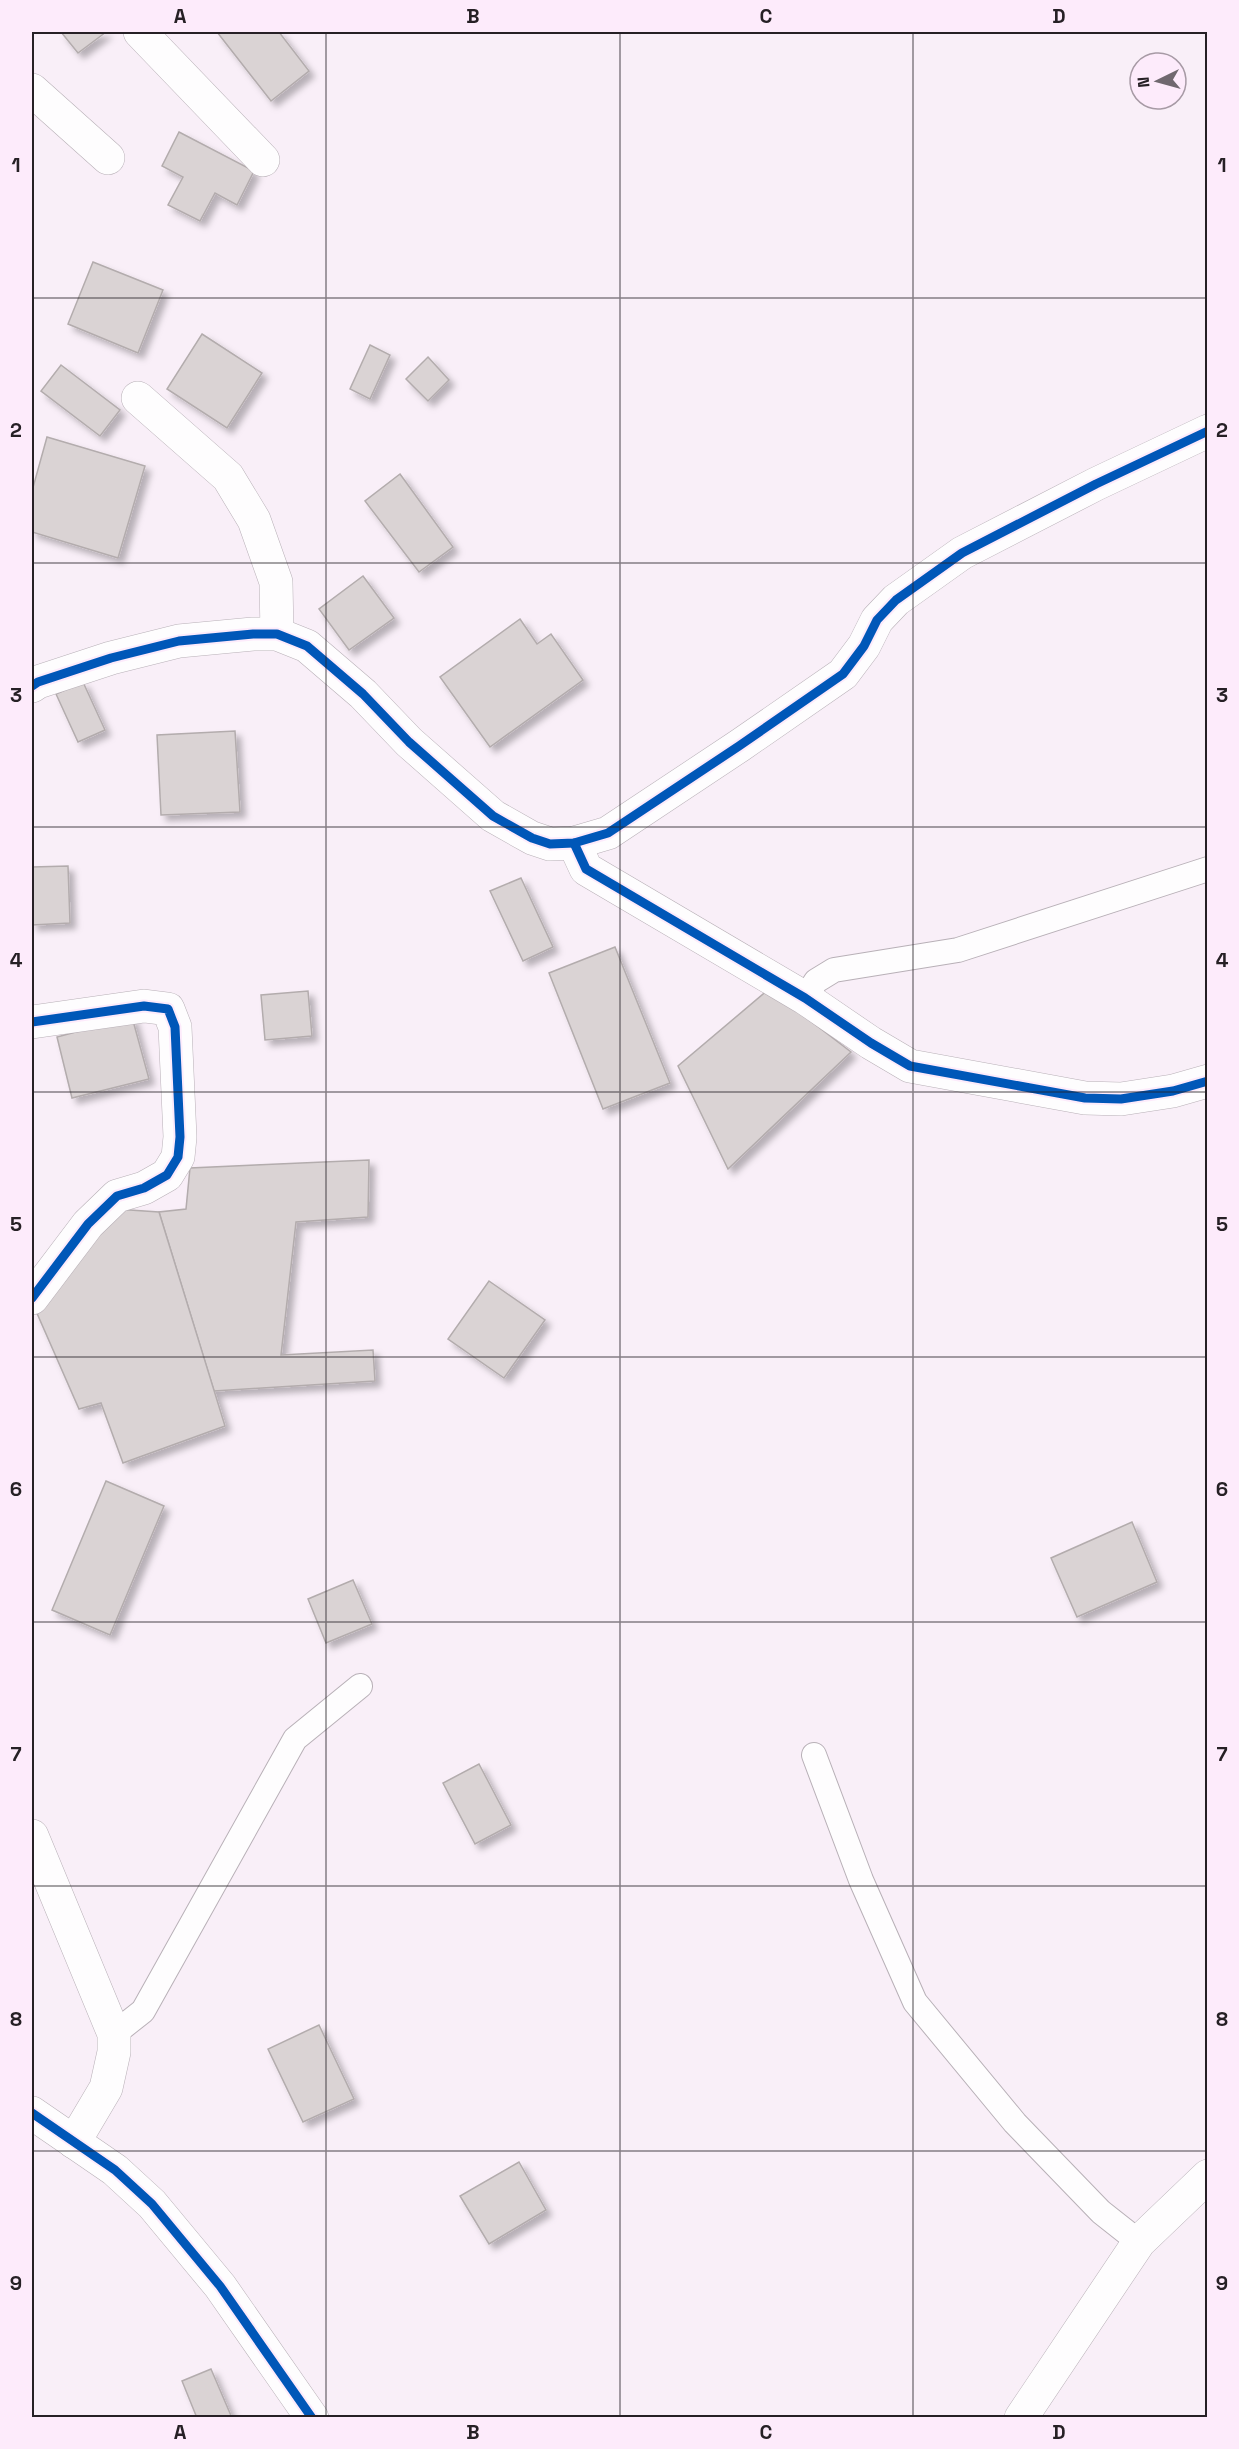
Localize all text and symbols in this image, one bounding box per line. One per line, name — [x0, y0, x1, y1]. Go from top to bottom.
text: A — [174, 3, 187, 29]
text: B — [466, 3, 480, 29]
text: C — [760, 3, 773, 29]
text: D — [1052, 3, 1066, 29]
north arrow — [1128, 51, 1188, 111]
text: N — [1133, 76, 1154, 89]
text: 1 — [11, 152, 21, 178]
text: 1 — [1217, 152, 1227, 178]
text: 2 — [10, 417, 22, 443]
text: 2 — [1216, 417, 1228, 443]
text: 3 — [10, 682, 22, 708]
text: 3 — [1216, 682, 1228, 708]
text: 4 — [10, 947, 23, 973]
text: 4 — [1216, 947, 1229, 973]
text: 5 — [10, 1211, 22, 1237]
text: 5 — [1216, 1211, 1228, 1237]
text: 6 — [10, 1476, 22, 1502]
text: 6 — [1216, 1476, 1228, 1502]
text: 7 — [10, 1741, 22, 1767]
text: 7 — [1216, 1741, 1228, 1767]
text: 8 — [10, 2006, 22, 2032]
text: 8 — [1216, 2006, 1228, 2032]
text: 9 — [10, 2270, 22, 2296]
text: 9 — [1216, 2270, 1228, 2296]
text: A — [174, 2419, 187, 2445]
text: B — [466, 2419, 480, 2445]
text: C — [760, 2419, 773, 2445]
text: D — [1052, 2419, 1066, 2445]

